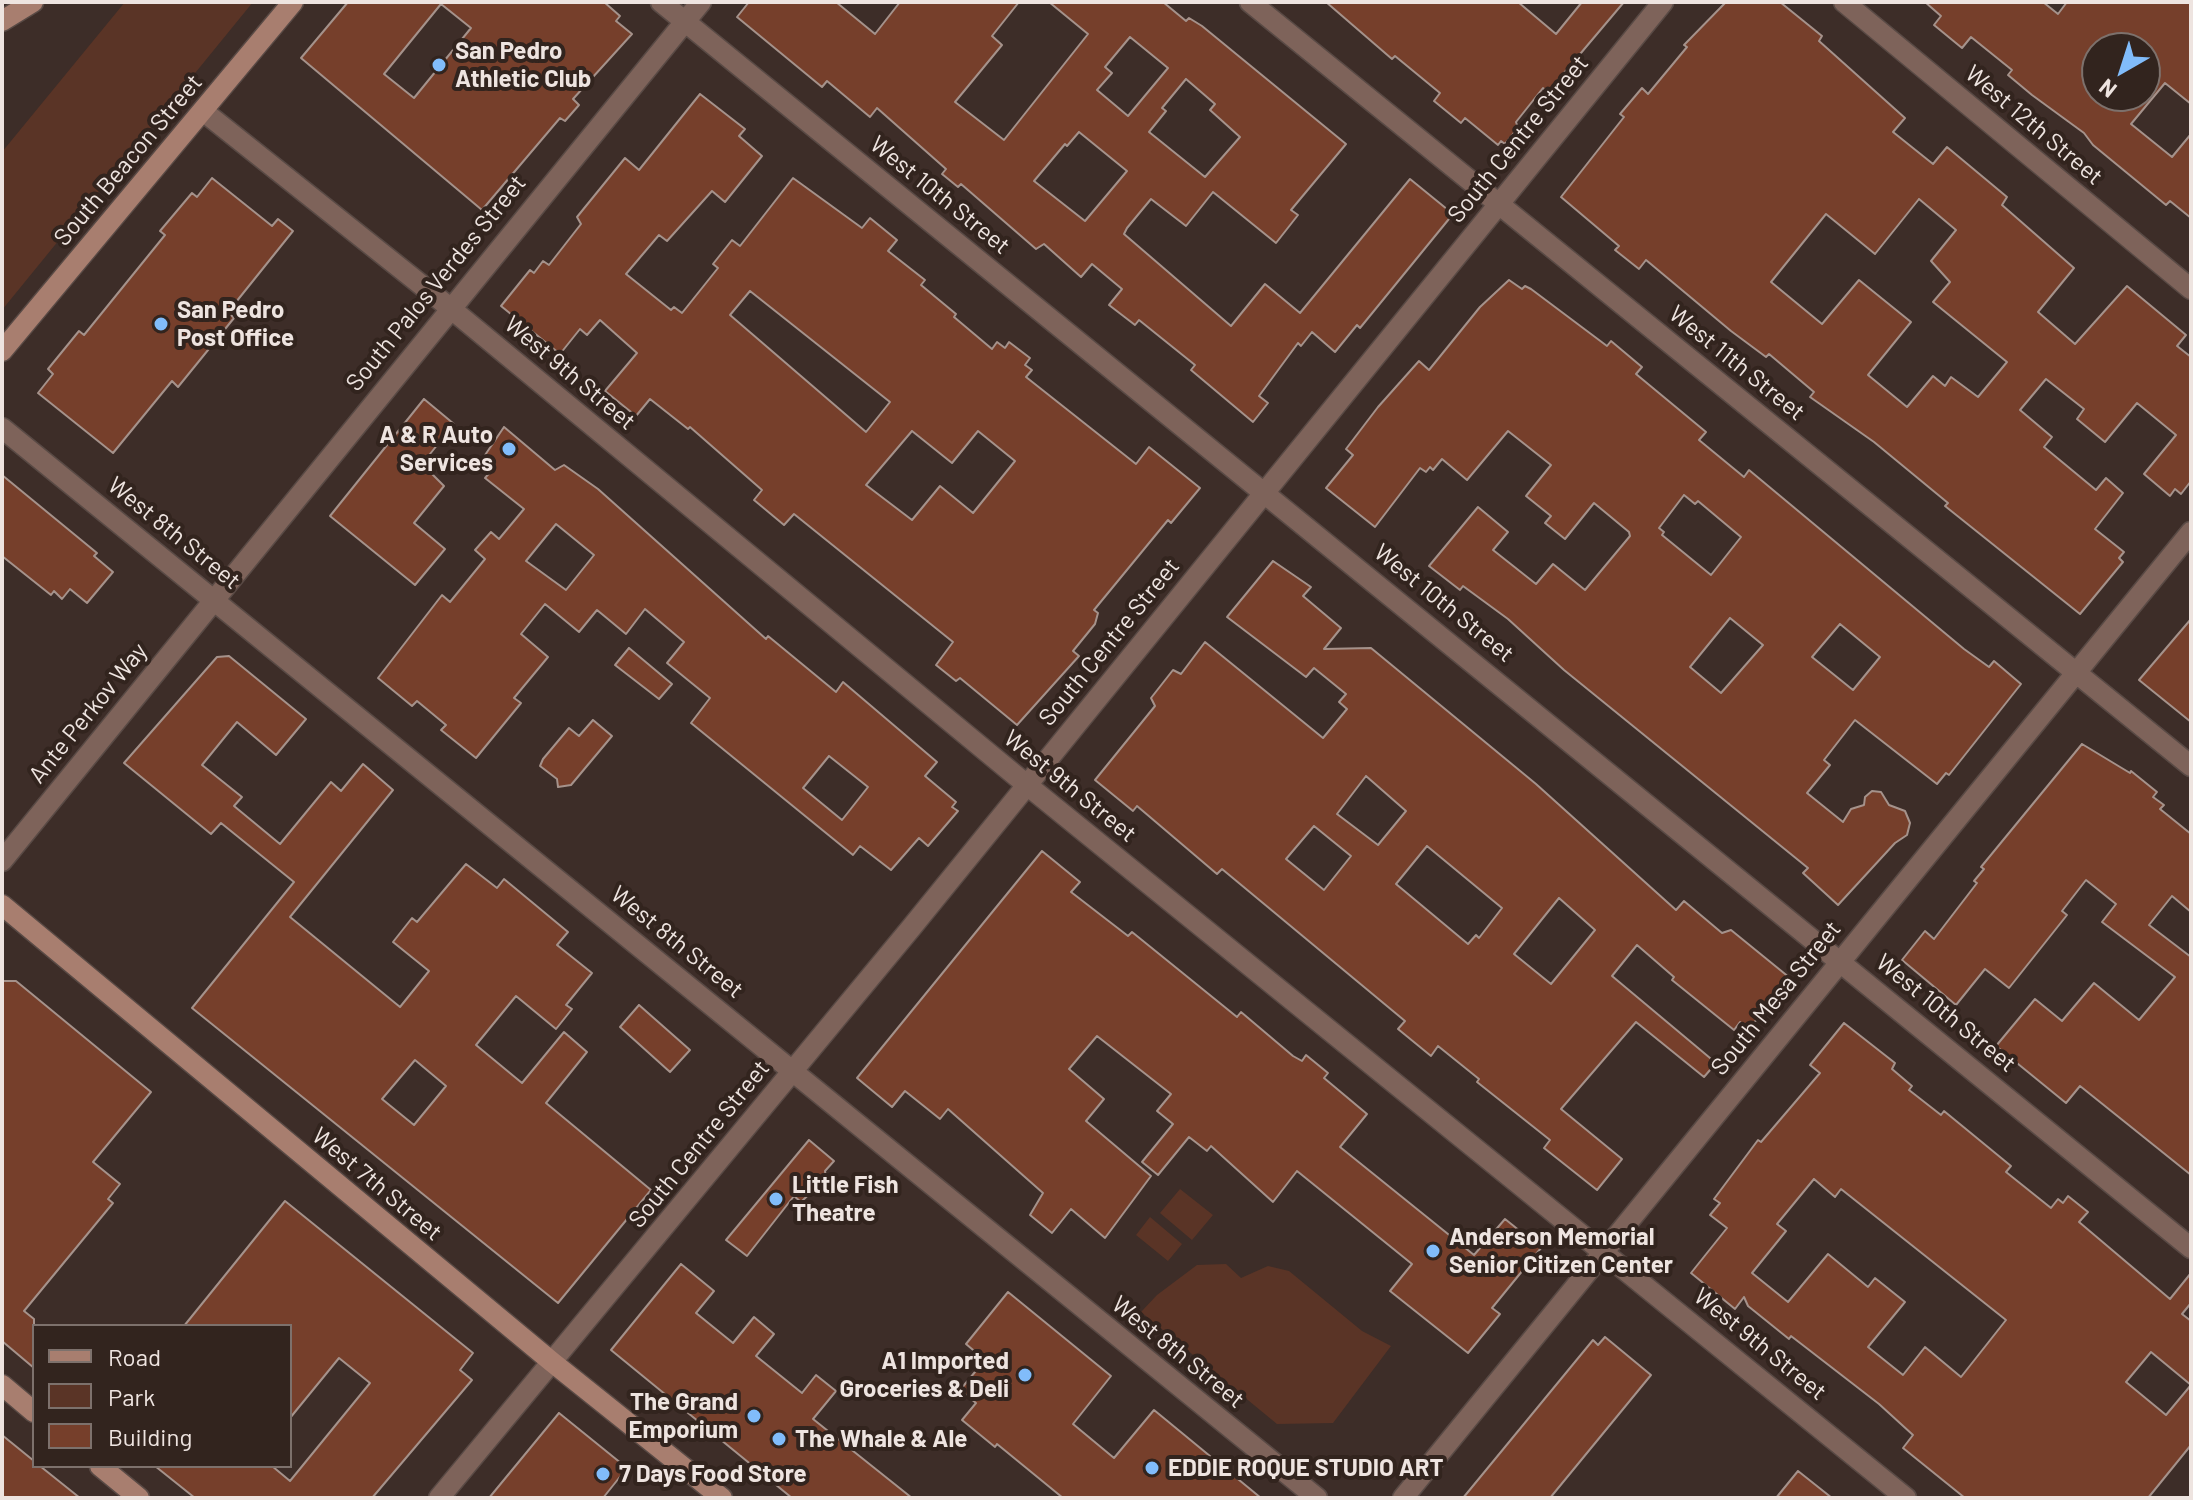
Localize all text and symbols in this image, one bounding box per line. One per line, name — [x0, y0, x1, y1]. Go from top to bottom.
north arrow — [2081, 32, 2161, 112]
place label: San Pedro Athletic Club — [455, 37, 591, 93]
street label: South Centre Street — [1442, 49, 1594, 229]
marker: San Pedro Athletic Club — [430, 56, 448, 74]
street label: West 12th Street — [1959, 59, 2109, 191]
street label: South Beacon Street — [48, 68, 208, 252]
text: N — [2093, 74, 2121, 104]
street label: West 10th Street — [864, 130, 1016, 260]
street label: South Palos Verdes Street — [340, 169, 532, 397]
place label: San Pedro Post Office — [177, 296, 294, 352]
street label: West 11th Street — [1663, 299, 1811, 427]
street label: West 9th Street — [499, 310, 641, 436]
marker: San Pedro Post Office — [152, 315, 170, 333]
place label: A & R Auto Services — [379, 421, 493, 477]
marker: A & R Auto Services — [500, 440, 518, 458]
street label: West 8th Street — [102, 471, 246, 595]
street label: West 10th Street — [1368, 538, 1520, 668]
street label: South Centre Street — [1033, 552, 1185, 732]
street label: Ante Perkov Way — [23, 637, 153, 789]
street label: West 9th Street — [998, 724, 1142, 848]
street label: West 8th Street — [605, 880, 749, 1004]
street label: South Mesa Street — [1705, 915, 1847, 1081]
street label: West 10th Street — [1870, 948, 2022, 1078]
street label: South Centre Street — [623, 1054, 775, 1234]
street label: West 7th Street — [306, 1121, 448, 1247]
place label: Little Fish Theatre — [792, 1171, 899, 1227]
marker: Little Fish Theatre — [767, 1190, 785, 1208]
place label: Anderson Memorial Senior Citizen Center — [1449, 1223, 1673, 1279]
marker: Anderson Memorial Senior Citizen Center — [1424, 1242, 1442, 1260]
street label: West 9th Street — [1688, 1282, 1832, 1406]
street label: West 8th Street — [1106, 1290, 1250, 1414]
legend — [32, 1324, 292, 1468]
text: Road — [108, 1342, 161, 1371]
place label: A1 Imported Groceries & Deli — [839, 1347, 1009, 1403]
marker: A1 Imported Groceries & Deli — [1016, 1366, 1034, 1384]
text: Park — [108, 1382, 155, 1411]
place label: The Grand Emporium — [629, 1388, 738, 1444]
marker: The Grand Emporium — [745, 1407, 763, 1425]
text: Building — [108, 1422, 192, 1451]
place label: The Whale & Ale — [795, 1425, 967, 1453]
marker: The Whale & Ale — [770, 1430, 788, 1448]
place label: EDDIE ROQUE STUDIO ART — [1168, 1454, 1444, 1482]
marker: EDDIE ROQUE STUDIO ART — [1143, 1459, 1161, 1477]
place label: 7 Days Food Store — [619, 1460, 807, 1488]
marker: 7 Days Food Store — [594, 1465, 612, 1483]

